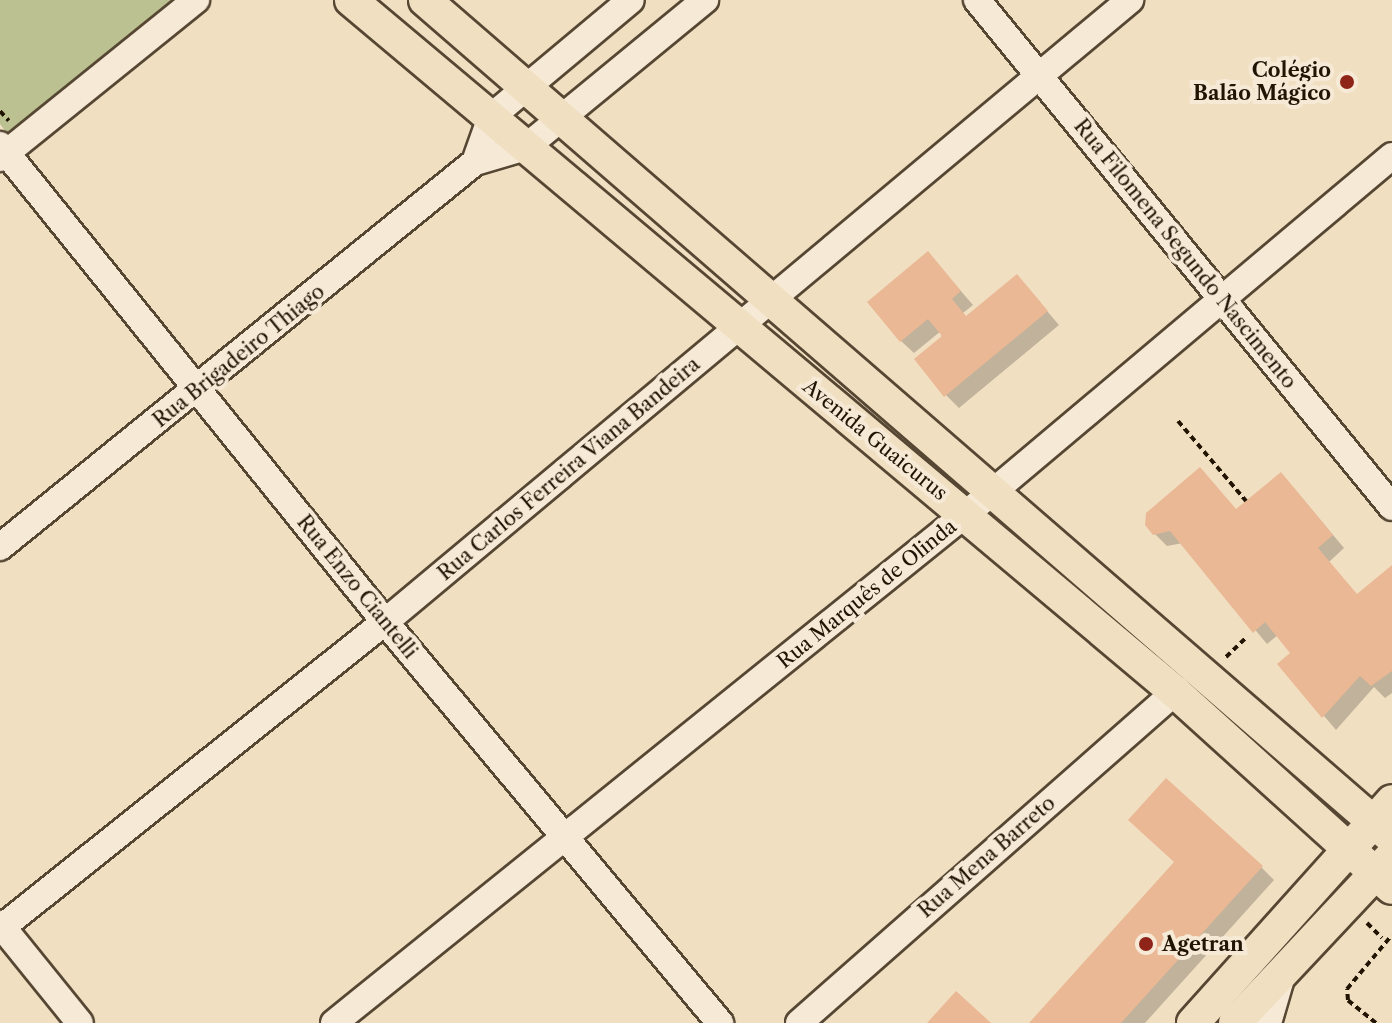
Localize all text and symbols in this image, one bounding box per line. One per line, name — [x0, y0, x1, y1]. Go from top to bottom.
place label: Colégio Balão Mágico — [1193, 58, 1331, 105]
marker: Colégio Balão Mágico — [1338, 73, 1356, 91]
street label: Rua Filomena Segundo Nascimento — [1069, 114, 1301, 394]
street label: Rua Brigadeiro Thiago — [148, 279, 330, 433]
street label: Rua Carlos Ferreira Viana Bandeira — [433, 352, 705, 586]
street label: Avenida Guaicurus — [798, 374, 952, 506]
street label: Rua Enzo Ciantelli — [292, 510, 422, 664]
street label: Rua Marquês de Olinda — [773, 514, 961, 674]
street label: Rua Mena Barreto — [914, 791, 1060, 923]
place label: Agetran — [1162, 932, 1244, 956]
marker: Agetran — [1137, 935, 1155, 953]

